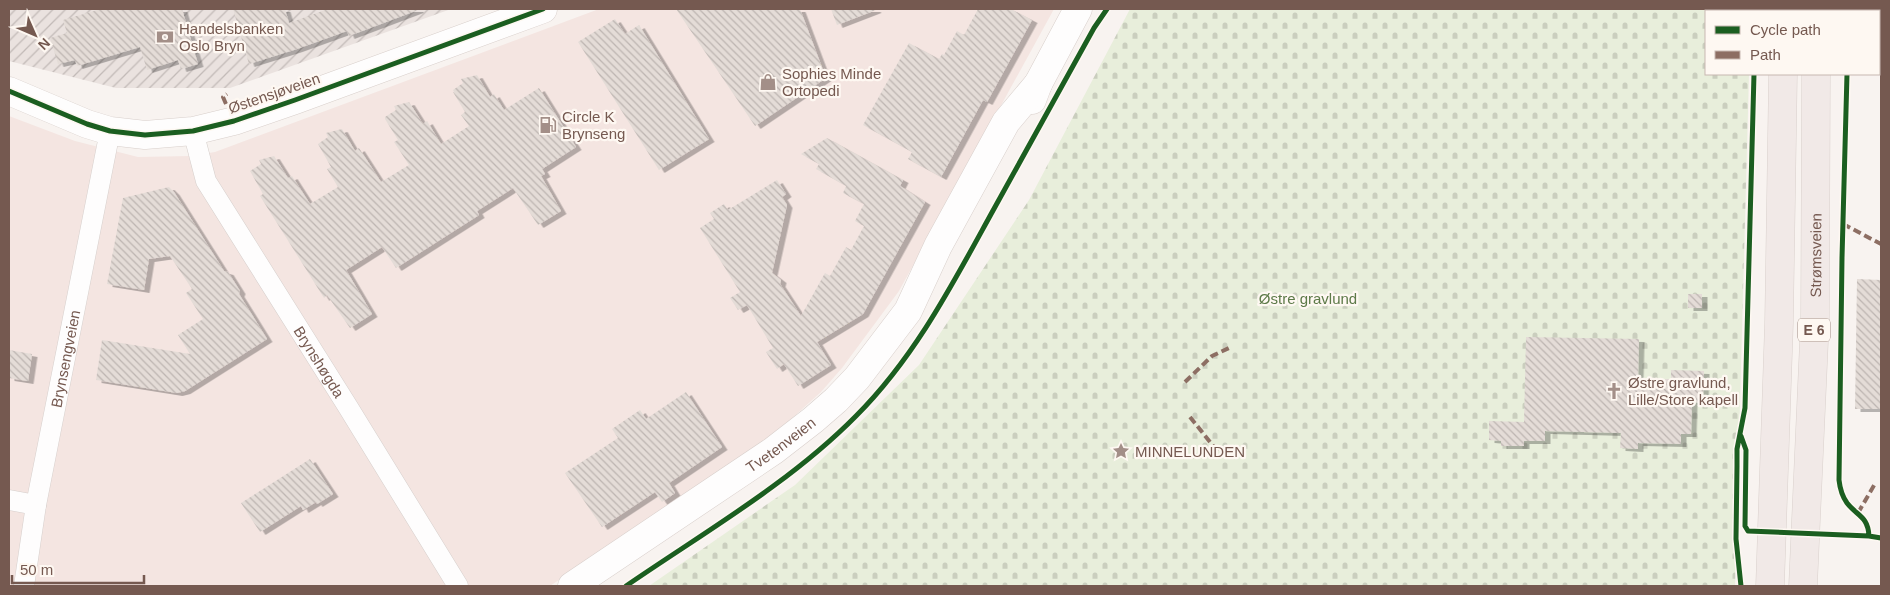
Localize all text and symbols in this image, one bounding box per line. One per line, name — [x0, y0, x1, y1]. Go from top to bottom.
north arrow — [10, 10, 60, 60]
legend — [1705, 10, 1880, 75]
place label: Handelsbanken Oslo Bryn — [179, 20, 283, 54]
text: Cycle path — [1750, 21, 1821, 38]
bank icon: Handelsbanken Oslo Bryn — [155, 27, 175, 47]
text: N — [35, 35, 53, 53]
text: Path — [1750, 46, 1781, 63]
place label: Sophies Minde Ortopedi — [782, 65, 881, 99]
street label: Østensjøveien — [226, 69, 322, 117]
shop icon: Sophies Minde Ortopedi — [758, 72, 778, 92]
place label: Circle K Brynseng — [562, 108, 625, 142]
fuel station icon: Circle K Brynseng — [538, 115, 558, 135]
street label: Strømsveien — [1807, 213, 1824, 297]
park label: Østre gravlund — [1259, 290, 1357, 307]
street label: Brynsengveien — [47, 308, 83, 409]
road number: E 6 — [1798, 318, 1830, 342]
street label: Brynshøgda — [291, 323, 349, 401]
place label: Østre gravlund, Lille/Store kapell — [1628, 374, 1738, 408]
church icon: Østre gravlund, Lille/Store kapell — [1604, 381, 1624, 401]
street label: Tvetenveien — [743, 413, 818, 475]
place icon: MINNELUNDEN — [1111, 441, 1131, 461]
place label: MINNELUNDEN — [1135, 443, 1245, 460]
scale bar — [12, 552, 145, 584]
text: 50 m — [20, 561, 53, 578]

